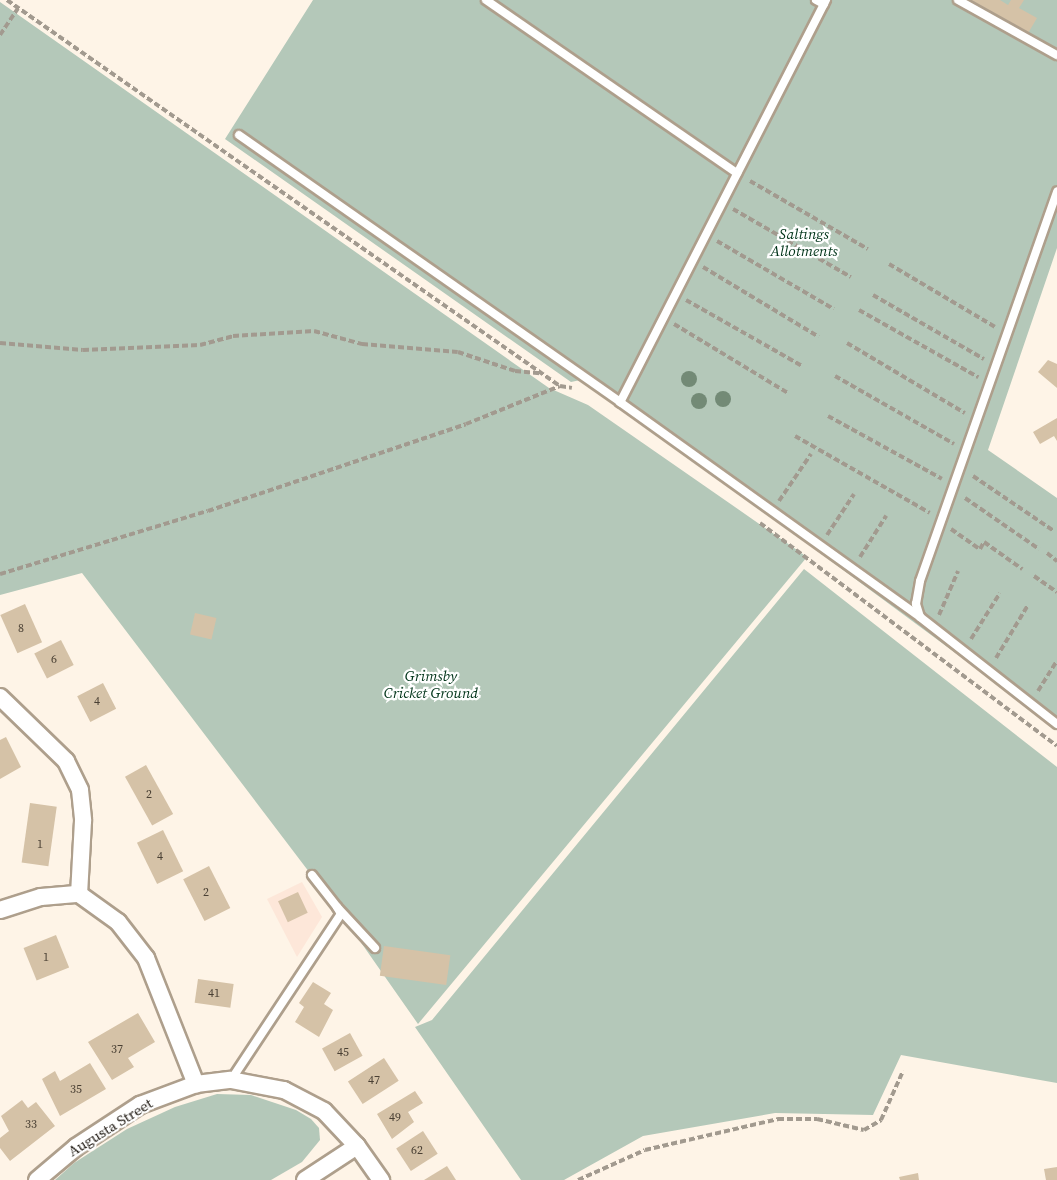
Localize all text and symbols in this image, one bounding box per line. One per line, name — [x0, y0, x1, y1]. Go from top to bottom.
park label: Saltings Allotments — [770, 224, 838, 259]
house number: 8 — [18, 622, 24, 636]
house number: 6 — [51, 653, 57, 667]
park label: Grimsby Cricket Ground — [384, 666, 478, 701]
house number: 4 — [94, 695, 100, 709]
house number: 2 — [146, 788, 152, 802]
house number: 1 — [37, 838, 43, 852]
house number: 4 — [157, 850, 163, 864]
house number: 2 — [203, 886, 209, 900]
house number: 1 — [43, 951, 49, 965]
house number: 41 — [208, 987, 220, 1001]
house number: 37 — [111, 1043, 123, 1057]
house number: 45 — [337, 1046, 349, 1060]
house number: 47 — [368, 1074, 380, 1088]
house number: 35 — [70, 1083, 82, 1097]
street label: Augusta Street — [64, 1094, 156, 1160]
house number: 49 — [389, 1111, 401, 1125]
house number: 33 — [25, 1118, 37, 1132]
house number: 62 — [411, 1144, 423, 1158]

